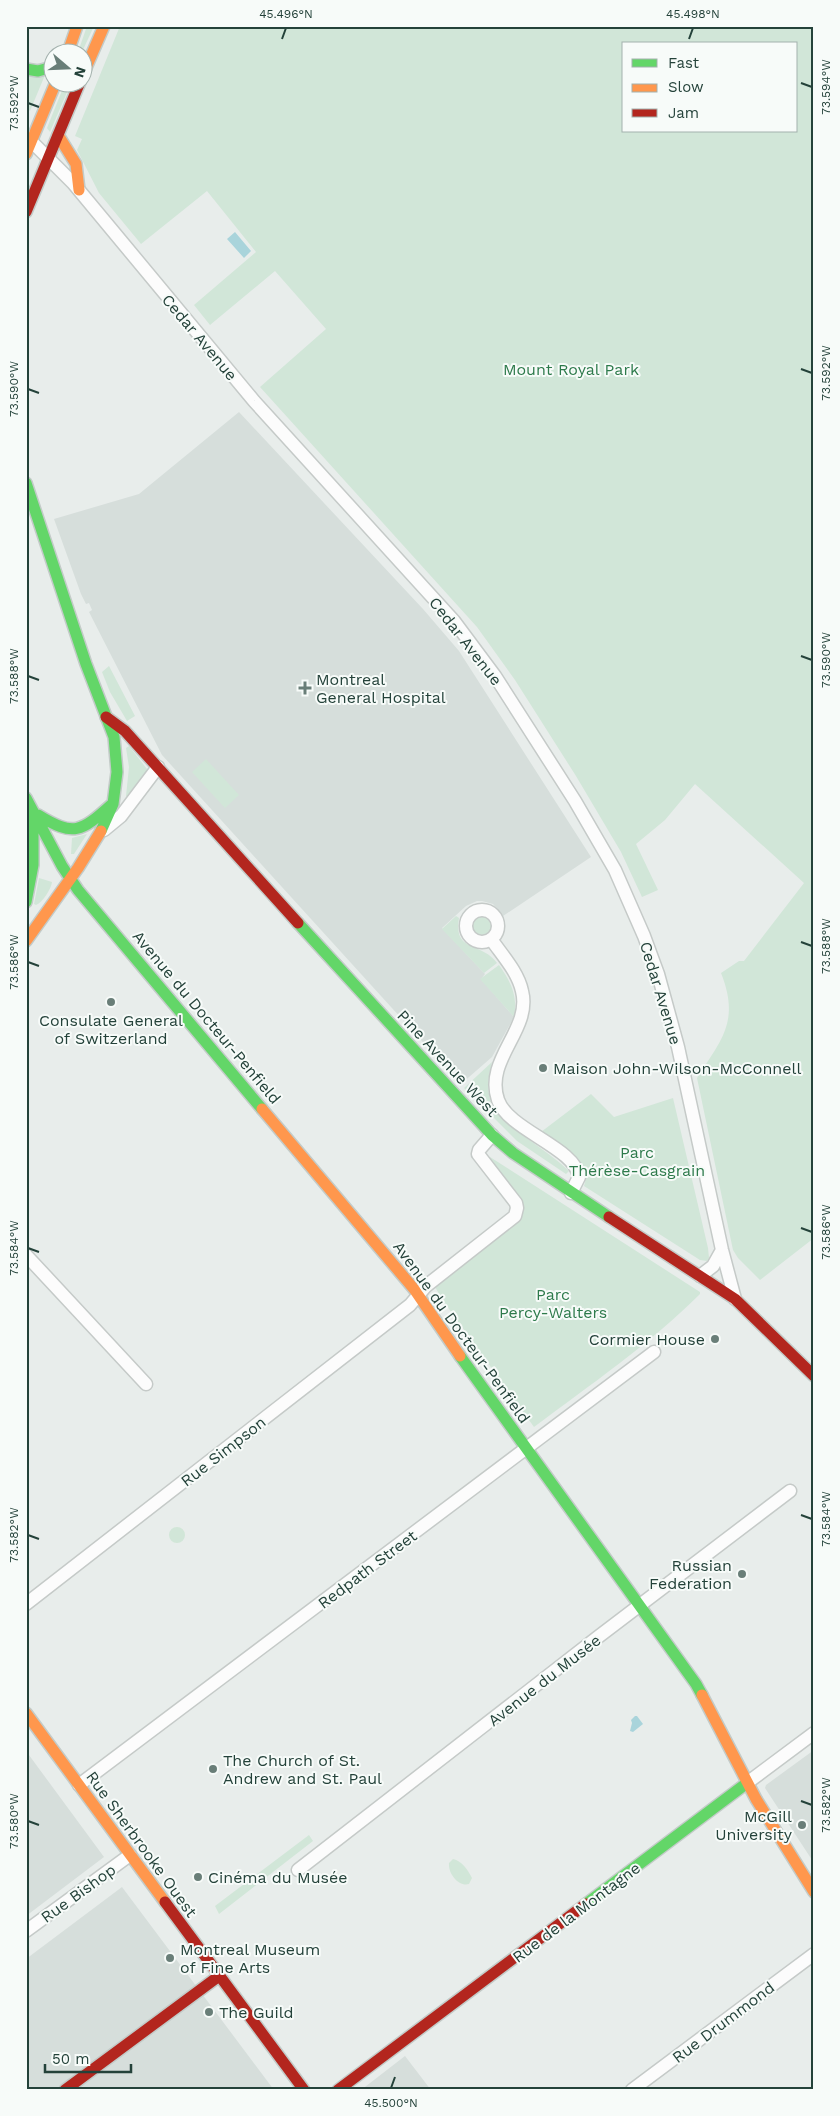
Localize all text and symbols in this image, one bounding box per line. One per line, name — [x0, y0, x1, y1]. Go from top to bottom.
text: 45.496°N — [259, 7, 313, 21]
text: 45.498°N — [666, 7, 720, 21]
north arrow — [42, 42, 92, 92]
legend — [622, 42, 798, 132]
text: Fast — [668, 54, 700, 72]
text: 73.594°W — [819, 59, 833, 115]
text: N — [71, 65, 90, 80]
text: 73.592°W — [7, 75, 21, 131]
text: Slow — [668, 78, 704, 96]
text: Jam — [668, 104, 699, 122]
street label: Cedar Avenue — [158, 290, 241, 384]
text: 73.592°W — [819, 345, 833, 401]
park label: Mount Royal Park — [503, 360, 639, 379]
text: 73.590°W — [7, 361, 21, 417]
street label: Cedar Avenue — [425, 593, 506, 689]
text: 73.590°W — [819, 632, 833, 688]
text: 73.588°W — [7, 648, 21, 704]
place label: Montreal General Hospital — [316, 670, 446, 707]
marker: Montreal General Hospital — [298, 681, 312, 695]
text: 73.588°W — [819, 918, 833, 974]
street label: Avenue du Docteur-Penfield — [129, 927, 285, 1108]
text: 73.586°W — [7, 934, 21, 990]
street label: Cedar Avenue — [636, 939, 685, 1047]
marker: Consulate General of Switzerland — [105, 996, 117, 1008]
street label: Pine Avenue West — [393, 1006, 502, 1121]
place label: Consulate General of Switzerland — [39, 1011, 183, 1048]
place label: Maison John-Wilson-McConnell — [553, 1059, 801, 1078]
marker: Maison John-Wilson-McConnell — [537, 1062, 549, 1074]
park label: Parc Thérèse-Casgrain — [569, 1143, 705, 1180]
text: 73.586°W — [819, 1204, 833, 1260]
text: 73.584°W — [7, 1220, 21, 1276]
street label: Avenue du Docteur-Penfield — [389, 1238, 534, 1427]
park label: Parc Percy-Walters — [499, 1285, 607, 1322]
place label: Cormier House — [589, 1330, 705, 1349]
marker: Cormier House — [709, 1333, 721, 1345]
street label: Rue Simpson — [177, 1412, 270, 1490]
text: 73.584°W — [819, 1491, 833, 1547]
text: 73.582°W — [7, 1507, 21, 1563]
street label: Redpath Street — [314, 1526, 421, 1613]
place label: Russian Federation — [649, 1556, 732, 1593]
marker: Russian Federation — [736, 1568, 748, 1580]
street label: Avenue du Musée — [484, 1631, 604, 1730]
place label: The Church of St. Andrew and St. Paul — [223, 1751, 382, 1788]
marker: The Church of St. Andrew and St. Paul — [207, 1763, 219, 1775]
street label: Rue Sherbrooke Ouest — [82, 1767, 201, 1921]
text: 73.582°W — [819, 1777, 833, 1833]
text: 73.580°W — [7, 1793, 21, 1849]
place label: McGill University — [715, 1807, 793, 1844]
marker: McGill University — [796, 1819, 808, 1831]
street label: Rue de la Montagne — [509, 1858, 644, 1967]
street label: Rue Bishop — [37, 1860, 119, 1927]
place label: Cinéma du Musée — [208, 1868, 347, 1887]
marker: Cinéma du Musée — [192, 1871, 204, 1883]
place label: Montreal Museum of Fine Arts — [180, 1940, 320, 1977]
marker: Montreal Museum of Fine Arts — [164, 1952, 176, 1964]
street label: Rue Drummond — [668, 1978, 778, 2067]
place label: The Guild — [219, 2003, 294, 2022]
marker: The Guild — [203, 2006, 215, 2018]
scale bar — [45, 2041, 131, 2073]
text: 50 m — [52, 2050, 89, 2068]
text: 45.500°N — [364, 2096, 418, 2110]

